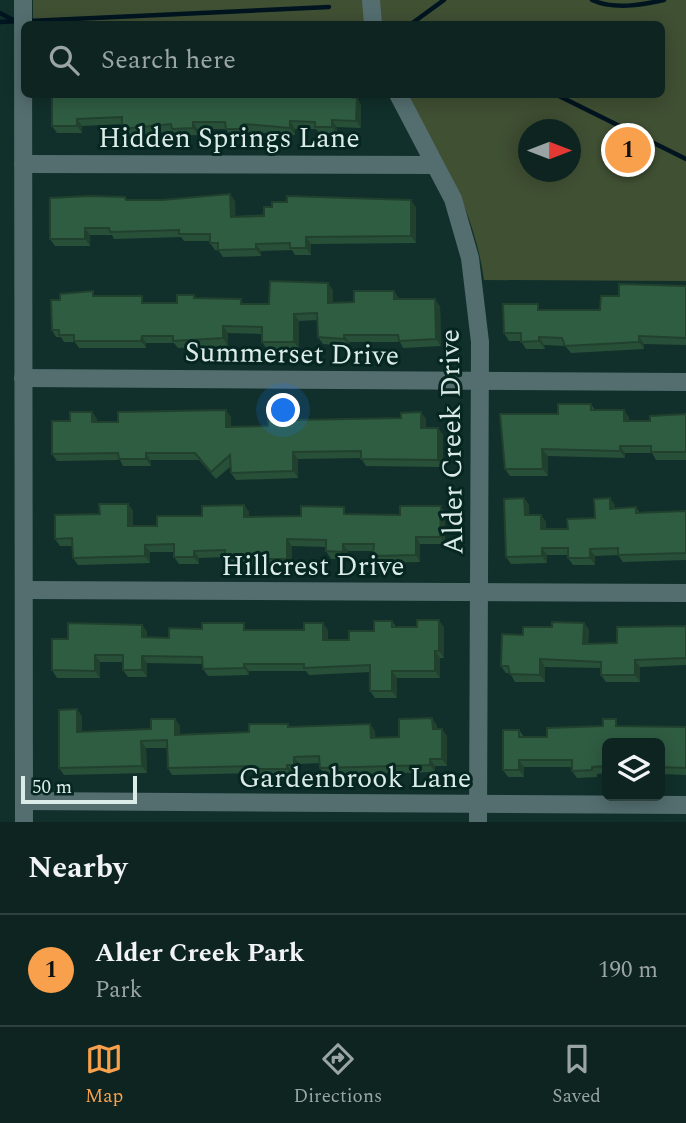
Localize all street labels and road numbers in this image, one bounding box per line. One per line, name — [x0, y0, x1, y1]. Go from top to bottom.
street label: Hidden Springs Lane — [98, 117, 360, 160]
street label: Alder Creek Drive — [429, 329, 475, 555]
street label: Summerset Drive — [184, 331, 400, 377]
street label: Hillcrest Drive — [221, 545, 405, 588]
street label: Gardenbrook Lane — [239, 757, 471, 800]

